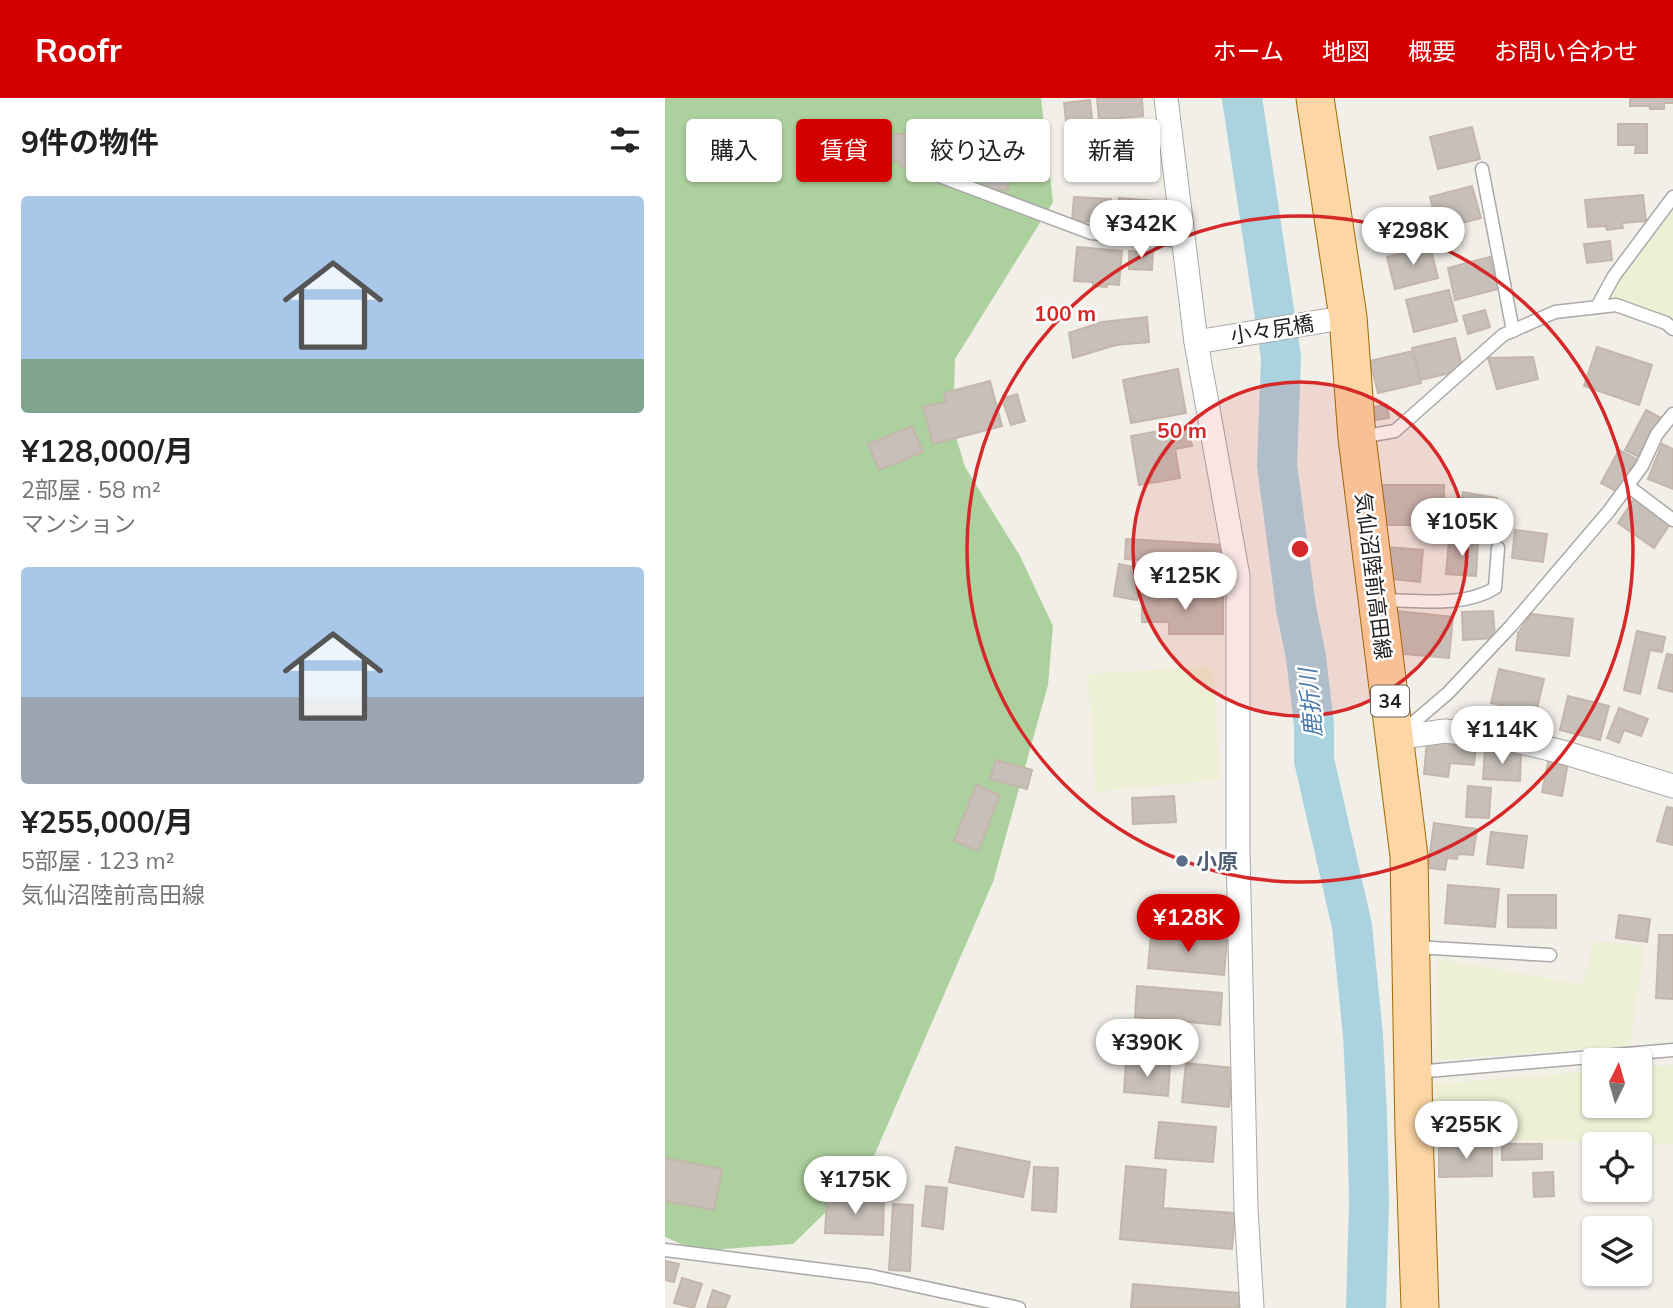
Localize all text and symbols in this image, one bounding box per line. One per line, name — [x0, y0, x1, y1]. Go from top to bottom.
text: Roofr — [35, 29, 122, 70]
text: ホーム — [1213, 36, 1284, 66]
text: 地図 — [1322, 36, 1370, 66]
text: 概要 — [1408, 36, 1456, 66]
text: お問い合わせ — [1494, 36, 1638, 66]
chip: 購入 — [686, 119, 782, 182]
chip: 賃貸 — [796, 119, 892, 182]
chip: 絞り込み — [906, 119, 1050, 182]
chip: 新着 — [1064, 119, 1160, 182]
icon: filters — [606, 121, 644, 159]
text: 9件の物件 — [21, 123, 159, 161]
pin: ¥342K — [1092, 200, 1190, 260]
text: ¥342K — [1106, 208, 1176, 237]
pin: ¥298K — [1364, 208, 1462, 267]
text: ¥298K — [1378, 215, 1448, 244]
icon: home — [270, 242, 396, 368]
text: 100 m — [1034, 300, 1096, 326]
street label: 小々尻橋 — [1228, 310, 1316, 348]
text: 50 m — [1157, 417, 1207, 443]
text: ¥128,000/月 — [21, 432, 194, 470]
text: 2部屋 · 58 m² — [21, 475, 161, 504]
street label: 気仙沼陸前高田線 — [1351, 491, 1397, 661]
pin: ¥105K — [1413, 498, 1511, 558]
text: ¥105K — [1427, 506, 1497, 535]
text: マンション — [21, 509, 136, 538]
centre of rings — [1288, 537, 1312, 561]
pin: ¥125K — [1136, 552, 1234, 612]
text: ¥125K — [1150, 560, 1220, 589]
icon: home — [270, 613, 396, 739]
water label: 鹿折川 — [1292, 664, 1327, 739]
road number: 34 — [1371, 686, 1409, 716]
pin: ¥114K — [1453, 706, 1551, 766]
text: ¥114K — [1467, 714, 1537, 743]
text: ¥255,000/月 — [21, 803, 194, 841]
text: 5部屋 · 123 m² — [21, 846, 174, 875]
place label: 小原 — [1196, 848, 1238, 874]
marker: 小原 — [1174, 853, 1190, 869]
text: 気仙沼陸前高田線 — [21, 880, 205, 909]
pin: ¥128K — [1139, 894, 1237, 954]
text: ¥128K — [1153, 902, 1223, 931]
pin: ¥390K — [1098, 1020, 1196, 1079]
text: ¥390K — [1112, 1027, 1182, 1056]
north arrow — [1582, 1048, 1652, 1118]
map controls — [1582, 1048, 1652, 1286]
pin: ¥255K — [1417, 1102, 1515, 1161]
text: ¥255K — [1431, 1109, 1501, 1138]
button: locate — [1582, 1132, 1652, 1202]
pin: ¥175K — [806, 1156, 904, 1216]
text: ¥175K — [820, 1164, 890, 1193]
button: layers — [1582, 1216, 1652, 1286]

